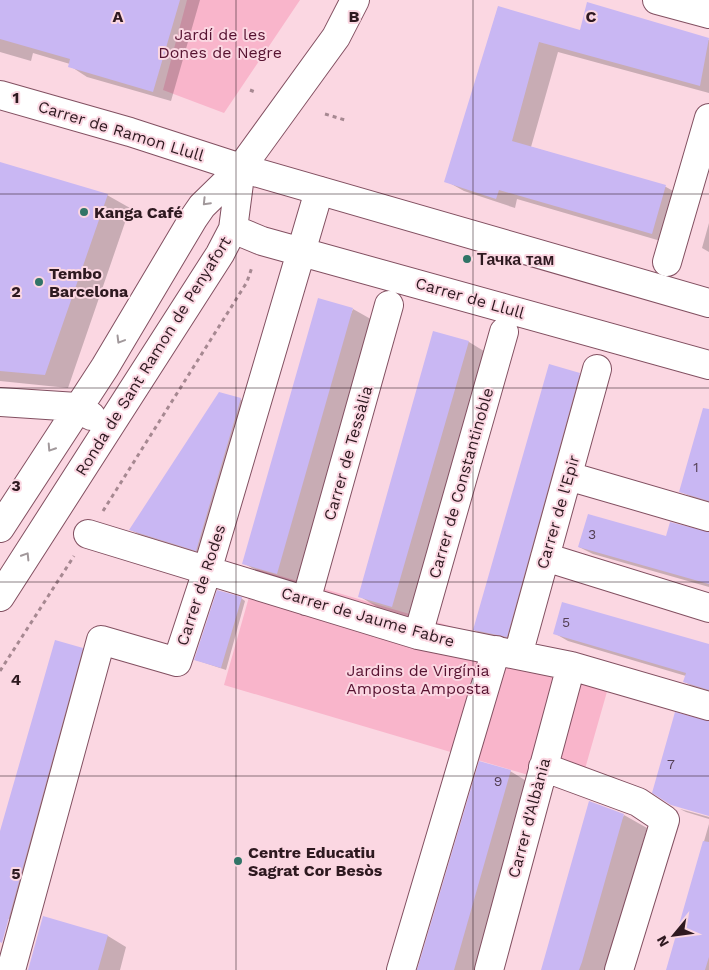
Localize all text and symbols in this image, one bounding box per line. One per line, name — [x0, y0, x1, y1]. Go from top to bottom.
text: A — [113, 7, 124, 26]
text: B — [349, 7, 360, 26]
text: C — [586, 7, 597, 26]
park label: Jardí de les Dones de Negre — [158, 25, 282, 62]
text: 1 — [13, 88, 19, 107]
street label: Carrer de Ramon Llull — [36, 97, 206, 165]
one-way arrow — [203, 197, 212, 206]
place label: Kanga Café — [94, 203, 183, 222]
marker: Kanga Café — [78, 206, 90, 218]
street label: Ronda de Sant Ramon de Penyafort — [71, 233, 235, 479]
place label: Тачка там — [477, 250, 554, 269]
marker: Тачка там — [461, 253, 473, 265]
place label: Tembo Barcelona — [49, 264, 129, 301]
street label: Carrer de Llull — [413, 273, 527, 323]
marker: Tembo Barcelona — [33, 276, 45, 288]
text: 2 — [11, 282, 21, 301]
one-way arrow — [117, 335, 127, 344]
street label: Carrer de Tessàlia — [320, 383, 376, 523]
street label: Carrer de Constantinoble — [425, 385, 497, 581]
one-way arrow — [48, 442, 57, 452]
street label: Carrer de l'Epir — [533, 452, 583, 571]
house number: 1 — [693, 459, 699, 475]
text: 3 — [11, 476, 21, 495]
street label: Carrer de Rodes — [172, 522, 230, 648]
house number: 3 — [588, 526, 596, 542]
one-way arrow — [20, 552, 29, 562]
street label: Carrer de Jaume Fabre — [279, 583, 457, 651]
house number: 5 — [562, 614, 570, 630]
park label: Jardins de Virgínia Amposta Amposta — [346, 661, 490, 698]
text: 4 — [11, 670, 21, 689]
street label: Carrer d'Albània — [504, 756, 554, 880]
house number: 7 — [667, 756, 675, 772]
house number: 9 — [494, 773, 502, 789]
place label: Centre Educatiu Sagrat Cor Besòs — [248, 843, 383, 880]
marker: Centre Educatiu Sagrat Cor Besòs — [232, 855, 244, 867]
text: 5 — [11, 864, 21, 883]
north arrow — [649, 910, 699, 960]
text: N — [653, 933, 672, 950]

